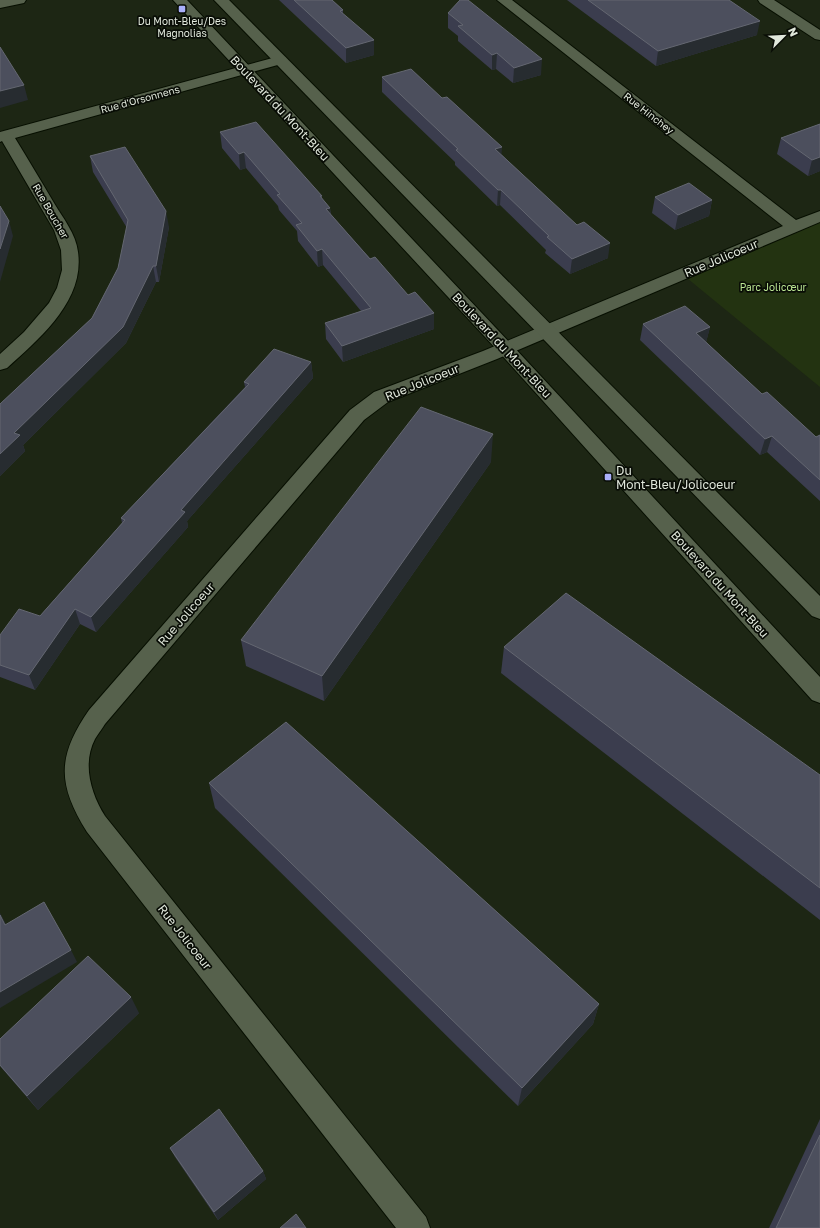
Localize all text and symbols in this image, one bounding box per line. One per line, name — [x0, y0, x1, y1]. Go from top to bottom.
marker: Du Mont-Bleu/Des Magnolias — [177, 4, 187, 14]
place label: Du Mont-Bleu/Des Magnolias — [138, 15, 226, 39]
north arrow — [764, 16, 804, 56]
text: N — [786, 25, 801, 38]
street label: Boulevard du Mont-Bleu — [227, 52, 333, 164]
street label: Rue d'Orsonnens — [99, 83, 181, 115]
street label: Rue Hinchey — [622, 90, 677, 136]
street label: Rue Boucher — [31, 182, 71, 241]
street label: Rue Jolicoeur — [682, 236, 760, 280]
park label: Parc Jolicœur — [740, 281, 806, 293]
street label: Boulevard du Mont-Bleu — [449, 289, 555, 401]
street label: Rue Jolicoeur — [383, 360, 462, 404]
place label: Du Mont-Bleu/Jolicoeur — [616, 463, 736, 492]
marker: Du Mont-Bleu/Jolicoeur — [603, 472, 613, 482]
street label: Boulevard du Mont-Bleu — [668, 528, 772, 640]
street label: Rue Jolicoeur — [155, 579, 218, 649]
street label: Rue Jolicoeur — [155, 901, 215, 973]

